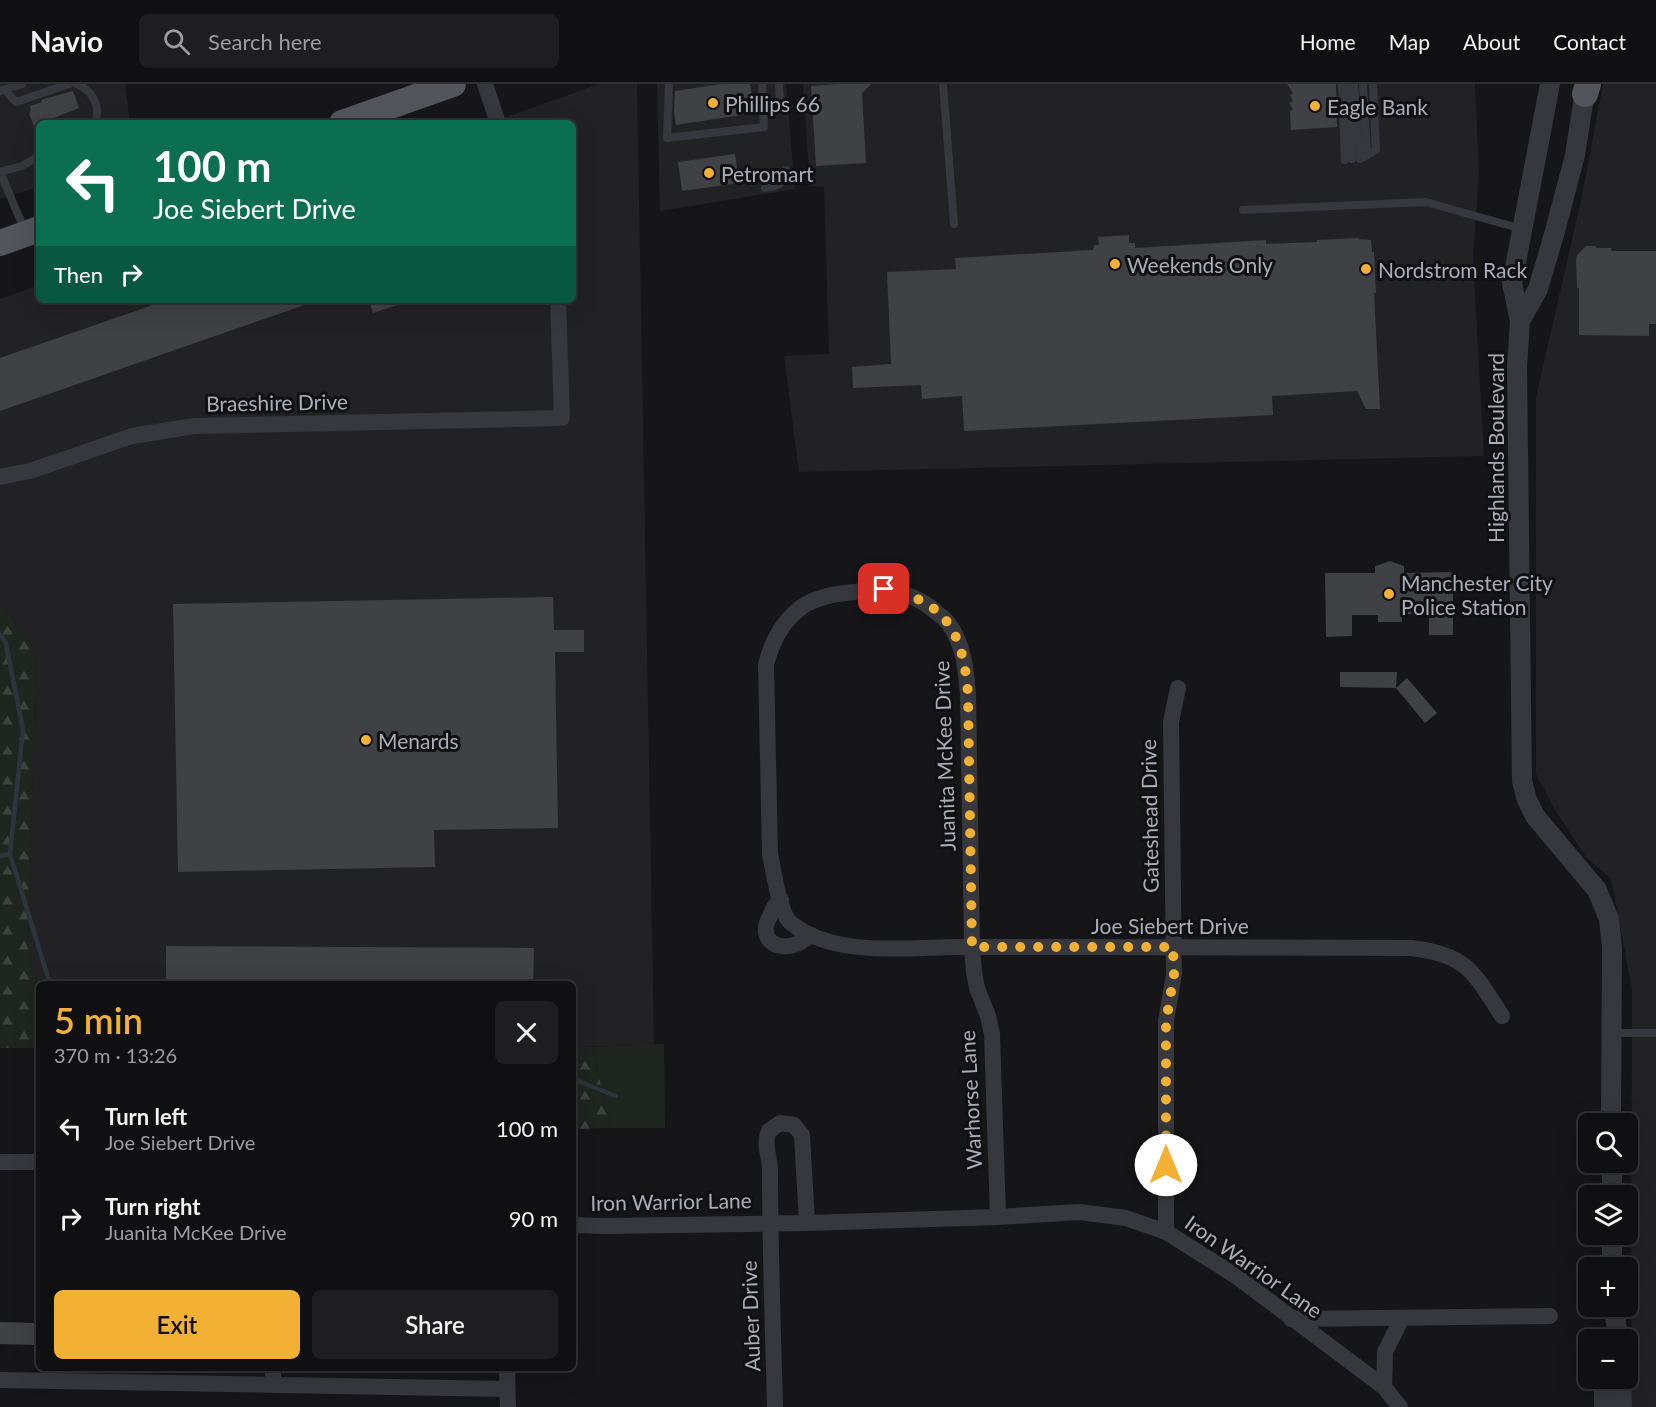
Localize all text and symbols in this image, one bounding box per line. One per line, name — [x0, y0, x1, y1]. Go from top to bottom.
search box — [139, 14, 559, 68]
text: Navio — [30, 24, 103, 58]
icon: search — [160, 25, 193, 58]
text: Search here — [208, 28, 322, 55]
text: Home — [1300, 29, 1356, 54]
text: Map — [1389, 29, 1430, 54]
text: About — [1463, 29, 1520, 54]
text: Contact — [1553, 29, 1626, 54]
place label: Phillips 66 — [725, 91, 820, 116]
place label: Eagle Bank — [1327, 94, 1428, 119]
marker: Phillips 66 — [706, 96, 720, 110]
marker: Eagle Bank — [1308, 99, 1322, 113]
text: 100 m — [153, 141, 271, 191]
icon: left — [54, 144, 132, 222]
place label: Petromart — [721, 161, 814, 186]
marker: Petromart — [702, 166, 716, 180]
text: Joe Siebert Drive — [153, 192, 356, 225]
place label: Weekends Only — [1127, 252, 1273, 277]
marker: Weekends Only — [1108, 257, 1122, 271]
place label: Nordstrom Rack — [1378, 257, 1527, 282]
icon: right — [115, 258, 148, 291]
text: Then — [54, 261, 103, 288]
marker: Nordstrom Rack — [1359, 262, 1373, 276]
street label: Highlands Boulevard — [1483, 353, 1508, 543]
street label: Braeshire Drive — [206, 388, 348, 416]
pin — [858, 563, 909, 614]
place label: Manchester City Police Station — [1401, 570, 1553, 619]
icon: arrive — [867, 572, 900, 605]
marker: Manchester City Police Station — [1382, 587, 1396, 601]
street label: Juanita McKee Drive — [928, 660, 960, 852]
place label: Menards — [378, 728, 459, 753]
marker: Menards — [359, 733, 373, 747]
street label: Gateshead Drive — [1135, 739, 1163, 893]
street label: Joe Siebert Drive — [1091, 913, 1249, 938]
text: 5 min — [54, 998, 143, 1042]
button: close — [495, 1001, 558, 1064]
street label: Warhorse Lane — [954, 1030, 986, 1170]
text: 370 m · 13:26 — [54, 1043, 177, 1067]
text: Turn left — [105, 1103, 187, 1130]
icon: left — [54, 1112, 87, 1145]
map controls — [1578, 1113, 1638, 1389]
button: search — [1578, 1113, 1638, 1173]
text: 100 m — [496, 1115, 558, 1142]
text: Joe Siebert Drive — [105, 1130, 255, 1154]
position arrow — [1134, 1133, 1198, 1197]
button: layers — [1578, 1185, 1638, 1245]
street label: Iron Warrior Lane — [590, 1187, 752, 1215]
text: Turn right — [105, 1193, 200, 1220]
icon: right — [54, 1202, 87, 1235]
text: 90 m — [509, 1205, 558, 1232]
street label: Iron Warrior Lane — [1181, 1209, 1327, 1323]
text: Juanita McKee Drive — [105, 1220, 287, 1244]
button: + — [1578, 1257, 1638, 1317]
street label: Auber Drive — [736, 1260, 764, 1372]
button: Exit — [54, 1290, 300, 1359]
button: Share — [312, 1290, 558, 1359]
button: − — [1578, 1329, 1638, 1389]

